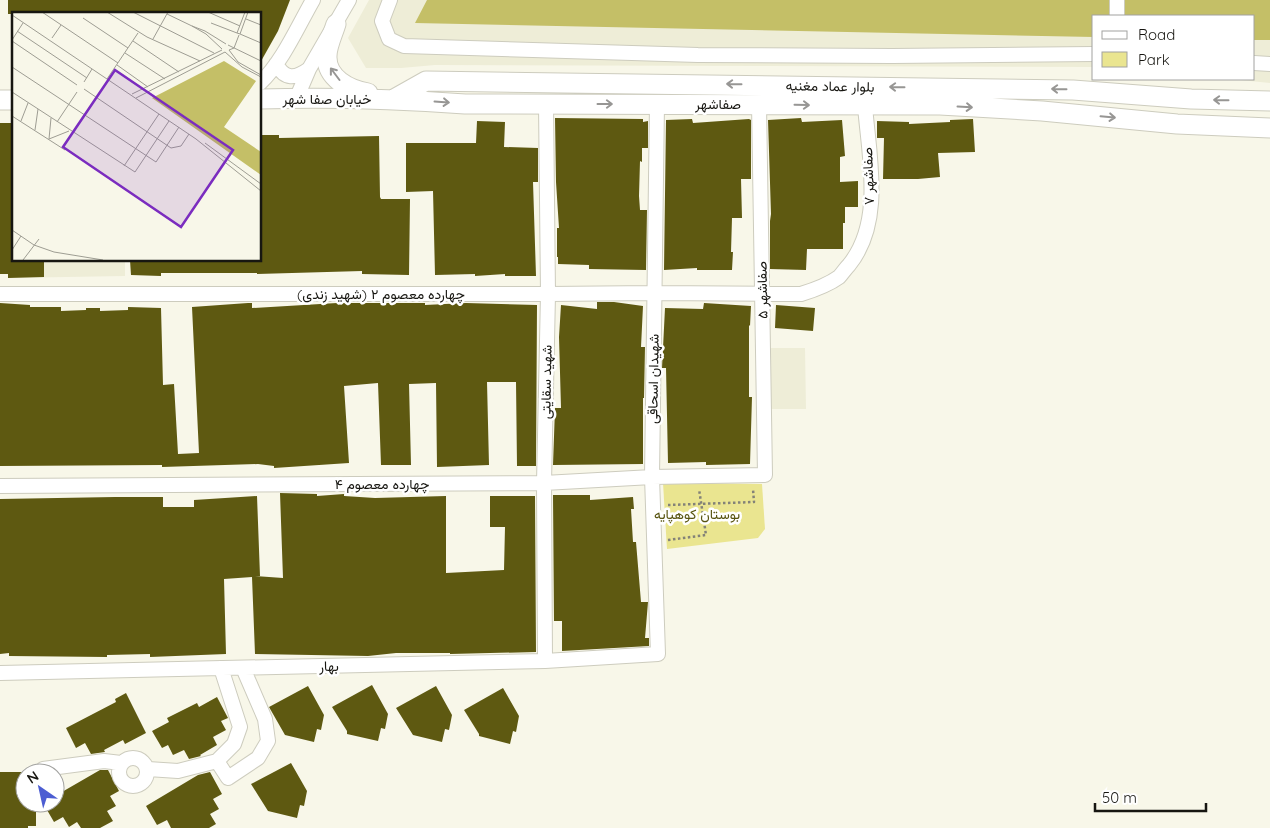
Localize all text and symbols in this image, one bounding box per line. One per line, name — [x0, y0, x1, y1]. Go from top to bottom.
inset map — [12, 12, 261, 261]
legend — [1092, 15, 1255, 80]
text: Road — [1138, 25, 1175, 44]
text: Park — [1138, 50, 1170, 69]
one-way arrow — [329, 68, 340, 81]
street label: بلوار عماد مغنیه — [785, 76, 875, 96]
one-way arrow — [726, 79, 742, 89]
one-way arrow — [889, 82, 905, 92]
one-way arrow — [1051, 84, 1068, 94]
street label: خیابان صفا شهر — [282, 90, 371, 108]
street label: صفاشهر — [694, 95, 741, 113]
one-way arrow — [1214, 95, 1230, 105]
one-way arrow — [434, 98, 450, 107]
one-way arrow — [596, 99, 613, 109]
one-way arrow — [794, 100, 810, 110]
one-way arrow — [957, 102, 973, 111]
one-way arrow — [1100, 112, 1116, 122]
street label: صفاشهر ۷ — [858, 147, 878, 205]
street label: صفاشهر ۵ — [752, 261, 772, 319]
street label: چهارده معصوم ۲ (شهید زندی) — [297, 285, 465, 304]
street label: شهیدان اسحاقی — [643, 334, 663, 424]
street label: شهید سقایتی — [536, 345, 556, 419]
street label: چهارده معصوم ۴ — [335, 475, 429, 494]
park label: بوستان کوهپایه — [654, 505, 740, 524]
street label: بهار — [318, 657, 339, 675]
north arrow — [15, 763, 65, 813]
text: N — [23, 767, 42, 788]
scale bar — [1095, 780, 1206, 812]
text: 50 m — [1102, 788, 1137, 807]

